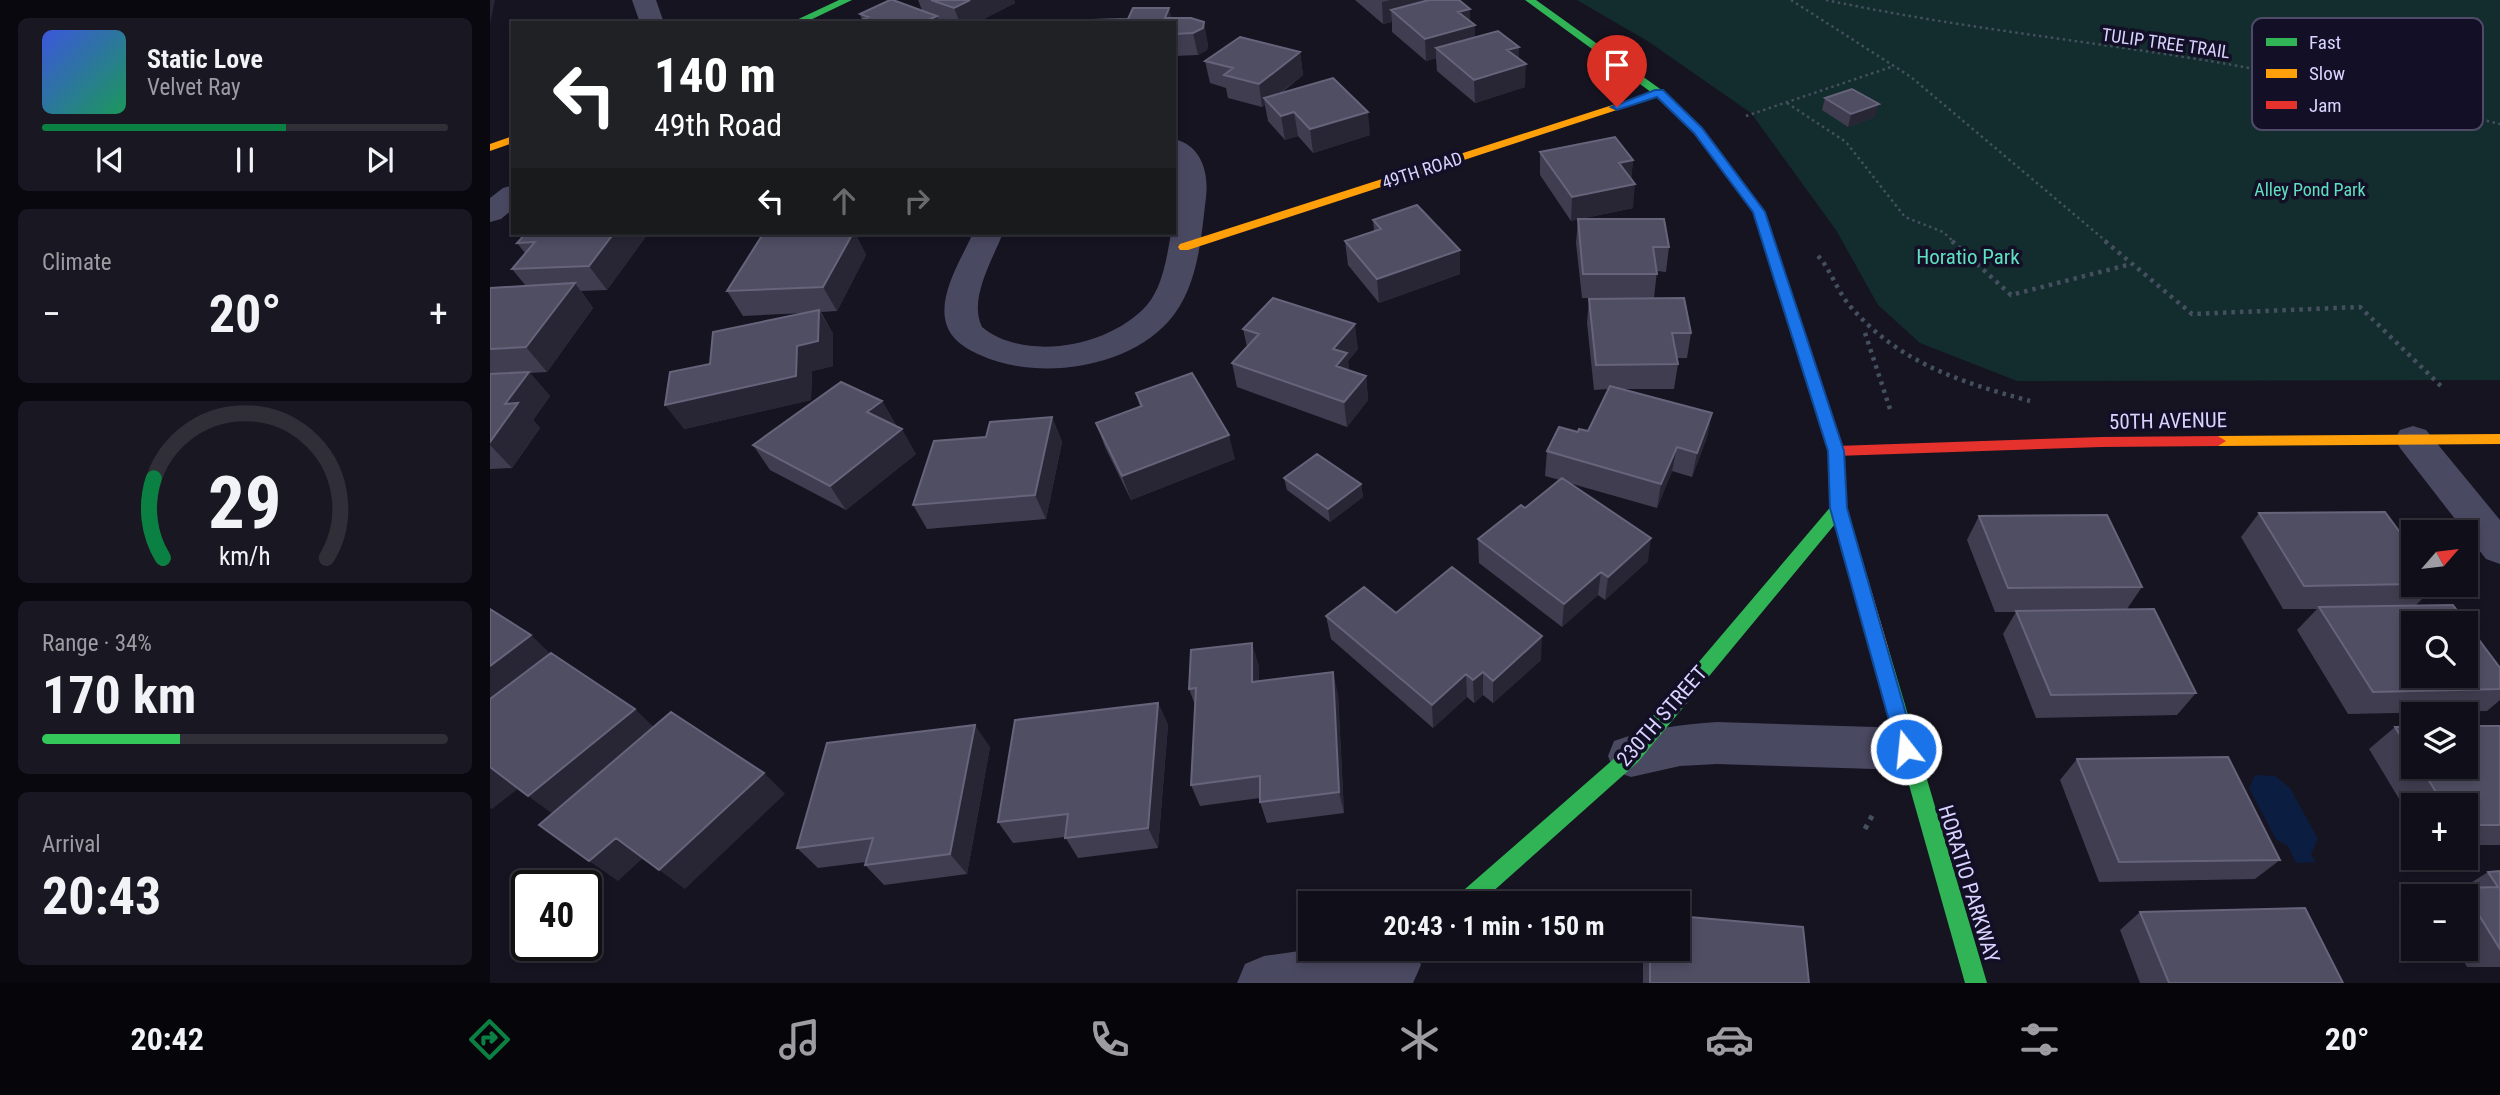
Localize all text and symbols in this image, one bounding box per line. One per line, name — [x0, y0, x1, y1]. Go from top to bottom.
legend — [2252, 18, 2483, 130]
street label: TULIP TREE TRAIL — [2101, 24, 2232, 62]
text: Fast — [2309, 31, 2341, 54]
pin — [1587, 35, 1647, 107]
text: Static Love — [147, 44, 263, 74]
icon: arrive — [1598, 46, 1636, 84]
text: 140 m — [654, 47, 776, 104]
icon: left — [539, 49, 630, 140]
text: Slow — [2309, 62, 2345, 85]
text: Velvet Ray — [147, 74, 241, 101]
text: Jam — [2309, 94, 2342, 117]
text: 49th Road — [654, 106, 782, 144]
icon: previous — [91, 141, 129, 179]
icon: pause — [226, 141, 264, 179]
icon: next — [361, 141, 399, 179]
street label: 49TH ROAD — [1379, 147, 1465, 193]
park label: Alley Pond Park — [2254, 179, 2366, 200]
icon: left — [752, 182, 790, 220]
icon: ahead — [825, 182, 863, 220]
icon: right — [898, 182, 936, 220]
park label: Horatio Park — [1916, 245, 2020, 269]
text: Climate — [42, 249, 112, 276]
text: 20° — [209, 284, 281, 345]
text: − — [42, 292, 61, 336]
text: + — [429, 292, 448, 336]
street label: 50TH AVENUE — [2109, 408, 2227, 434]
text: 29 — [208, 460, 282, 546]
north arrow — [2401, 520, 2478, 597]
map controls — [2401, 520, 2478, 961]
text: km/h — [219, 541, 271, 570]
button: search — [2401, 611, 2478, 688]
text: Range · 34% — [42, 630, 152, 657]
street label: 230TH STREET — [1612, 661, 1712, 771]
text: 170 km — [42, 665, 196, 726]
button: layers — [2401, 702, 2478, 779]
position arrow — [1869, 712, 1943, 786]
button: + — [2401, 793, 2478, 870]
street label: HORATIO PARKWAY — [1934, 802, 2004, 966]
text: Arrival — [42, 831, 101, 858]
text: 20:43 — [42, 866, 161, 927]
speed limit sign: 40 — [511, 870, 602, 961]
button: − — [2401, 884, 2478, 961]
text: 20:43 · 1 min · 150 m — [1384, 911, 1604, 941]
icon: directions — [465, 1015, 514, 1064]
icon: music — [775, 1015, 824, 1064]
icon: phone — [1085, 1015, 1134, 1064]
icon: climate — [1395, 1015, 1444, 1064]
icon: car — [1705, 1015, 1754, 1064]
icon: filters — [2015, 1015, 2064, 1064]
text: 20:42 — [130, 1020, 204, 1058]
text: 20° — [2325, 1020, 2369, 1058]

